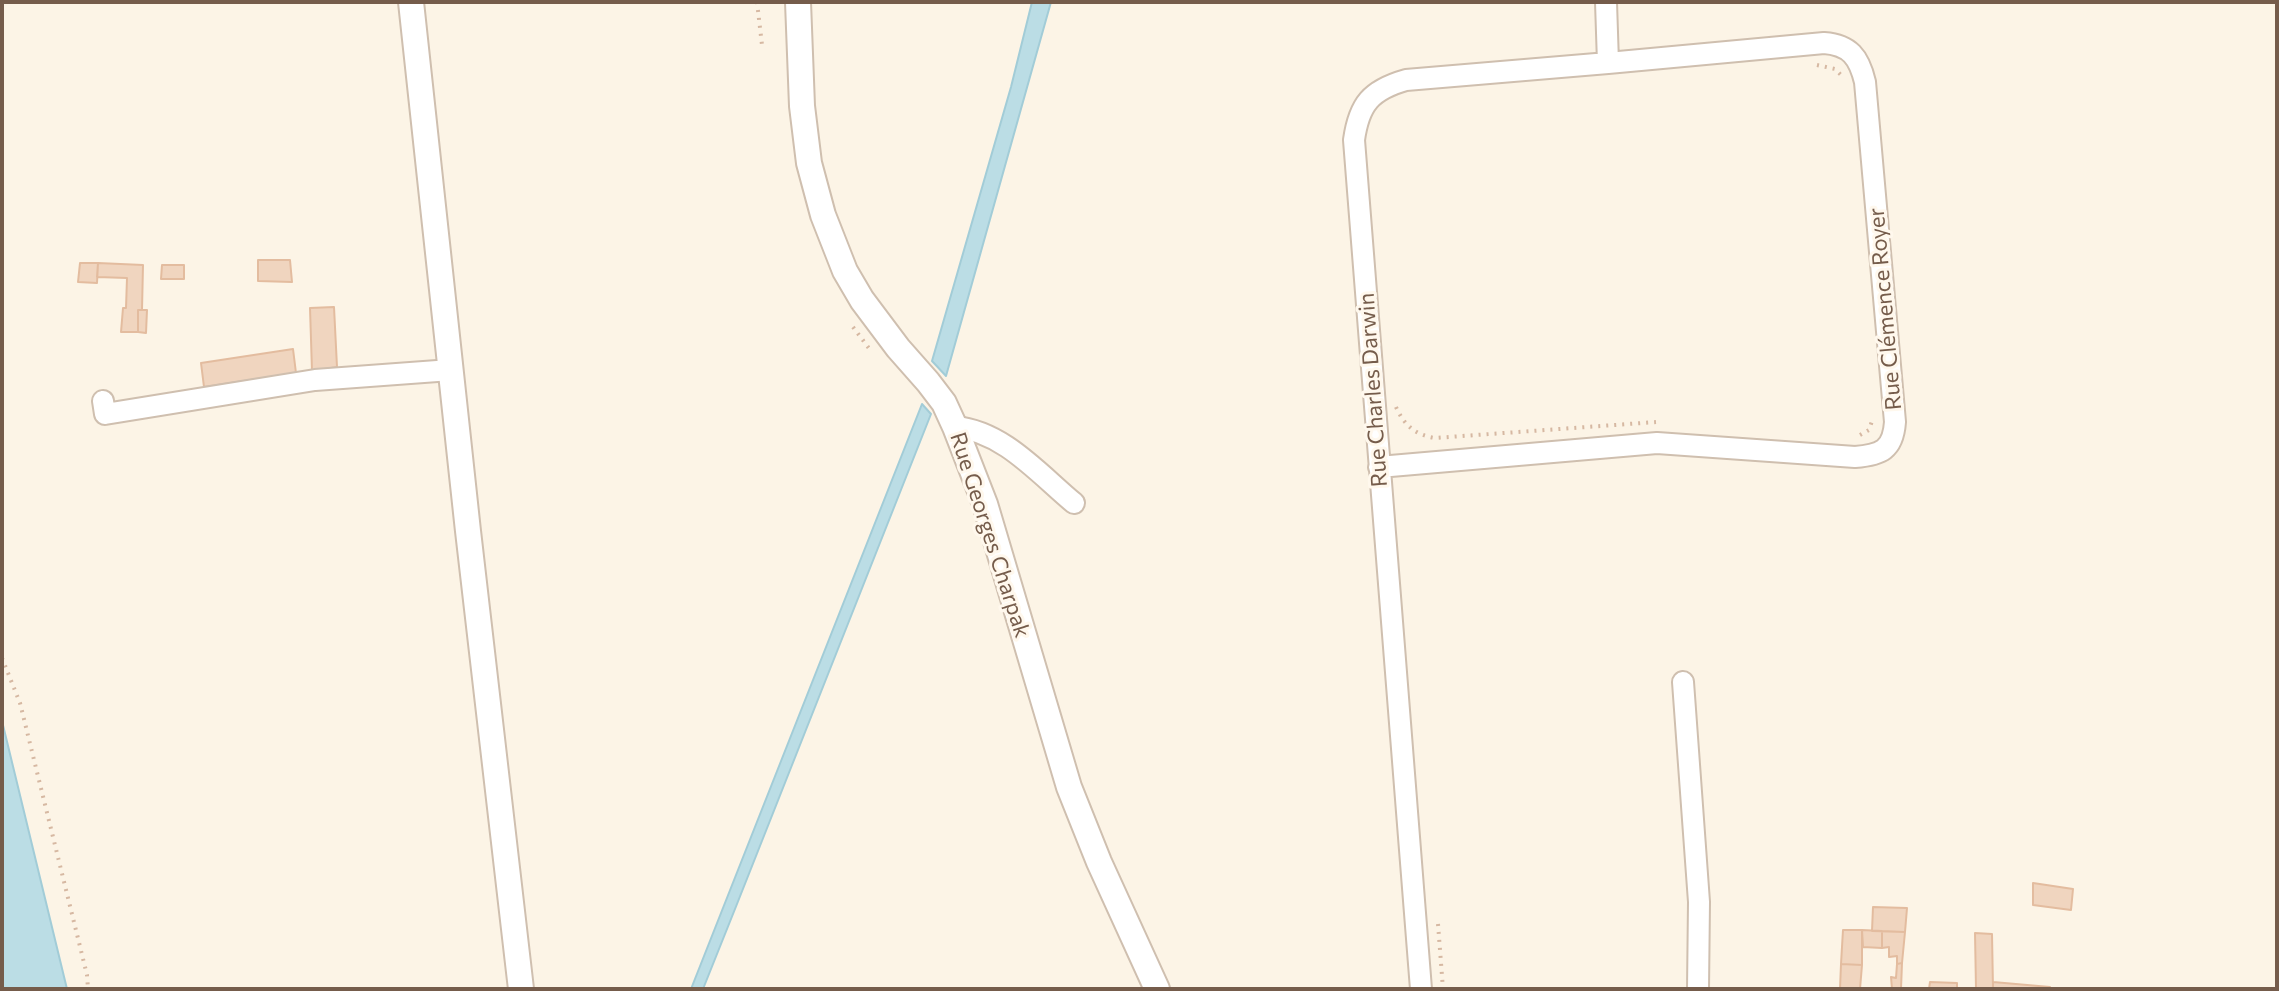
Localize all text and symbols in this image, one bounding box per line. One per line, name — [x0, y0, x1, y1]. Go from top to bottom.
street label: Rue Clémence Royer — [1863, 207, 1907, 411]
street label: Rue Charles Darwin — [1353, 292, 1393, 488]
street label: Rue Georges Charpak — [944, 429, 1036, 641]

